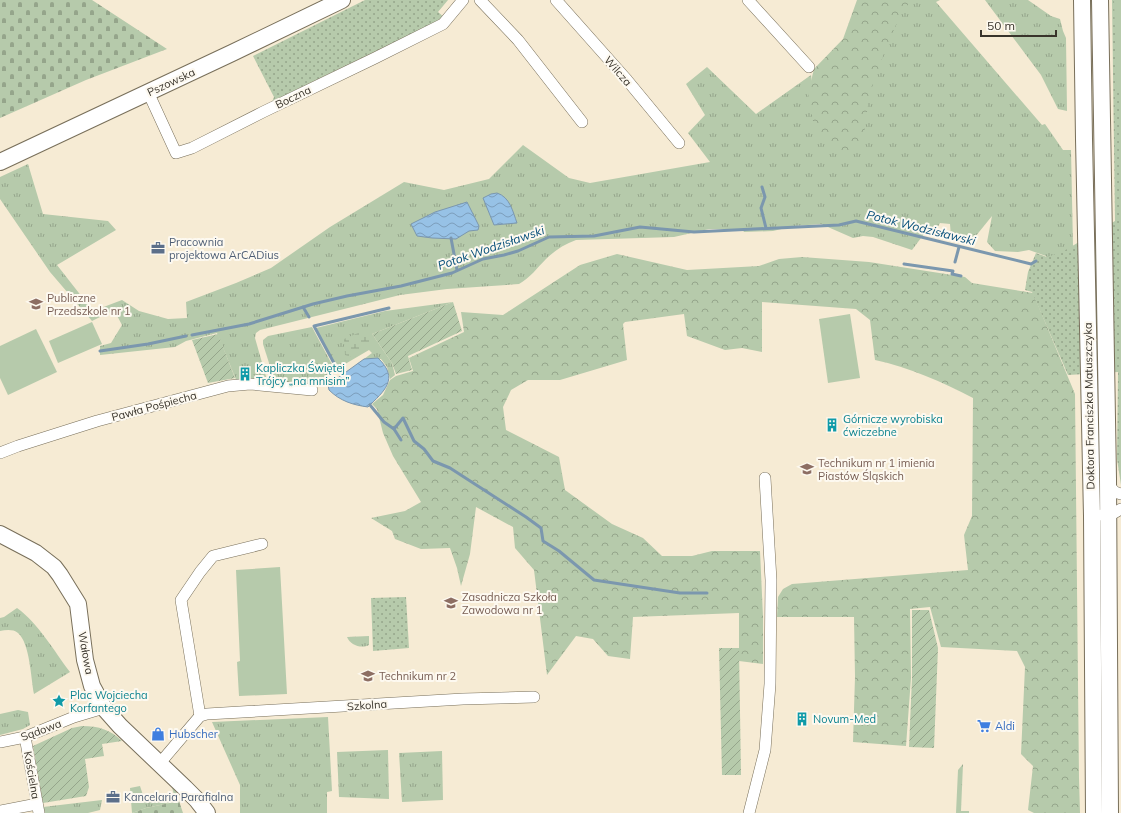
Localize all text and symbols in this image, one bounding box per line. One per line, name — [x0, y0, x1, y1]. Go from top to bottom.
scale bar — [981, 12, 1056, 38]
text: 50 m — [987, 18, 1015, 33]
street label: Wilcza — [601, 53, 635, 89]
street label: Pszowska — [145, 65, 197, 99]
street label: Boczna — [273, 82, 313, 112]
water label: Potok Wodzisławski — [865, 207, 977, 248]
water label: Potok Wodzisławski — [436, 222, 546, 273]
place label: Pracownia projektowa ArCADius — [169, 235, 279, 262]
office icon: Pracownia projektowa ArCADius — [150, 240, 166, 256]
place label: Publiczne Przedszkole nr 1 — [47, 291, 131, 318]
school or university icon: Publiczne Przedszkole nr 1 — [28, 296, 44, 312]
street label: Doktora Franciszka Matuszczyka — [1081, 322, 1097, 490]
place label: Kapliczka Świętej Trójcy „na mnisim” — [256, 361, 350, 388]
building icon: Kapliczka Świętej Trójcy „na mnisim” — [237, 366, 253, 382]
street label: Pawła Pośpiecha — [110, 388, 198, 424]
place label: Górnicze wyrobiska ćwiczebne — [843, 412, 943, 439]
building icon: Górnicze wyrobiska ćwiczebne — [824, 417, 840, 433]
place label: Technikum nr 1 imienia Piastów Śląskich — [818, 456, 935, 483]
school or university icon: Technikum nr 1 imienia Piastów Śląskich — [799, 461, 815, 477]
place label: Zasadnicza Szkoła Zawodowa nr 1 — [462, 590, 557, 617]
school or university icon: Zasadnicza Szkoła Zawodowa nr 1 — [443, 595, 459, 611]
street label: Wałowa — [75, 631, 97, 675]
school or university icon: Technikum nr 2 — [360, 668, 376, 684]
place label: Technikum nr 2 — [379, 669, 457, 683]
place label: Plac Wojciecha Korfantego — [70, 688, 148, 715]
place icon: Plac Wojciecha Korfantego — [51, 693, 67, 709]
street label: Szkolna — [347, 697, 387, 713]
building icon: Novum-Med — [794, 711, 810, 727]
place label: Novum-Med — [813, 712, 876, 726]
street label: Sądowa — [19, 716, 63, 744]
supermarket icon: Aldi — [976, 718, 992, 734]
place label: Aldi — [995, 719, 1015, 733]
shop icon: Hubscher — [150, 726, 166, 742]
place label: Hubscher — [169, 727, 218, 741]
street label: Kościelna — [21, 750, 43, 800]
office icon: Kancelaria Parafialna — [105, 789, 121, 805]
place label: Kancelaria Parafialna — [124, 790, 233, 804]

